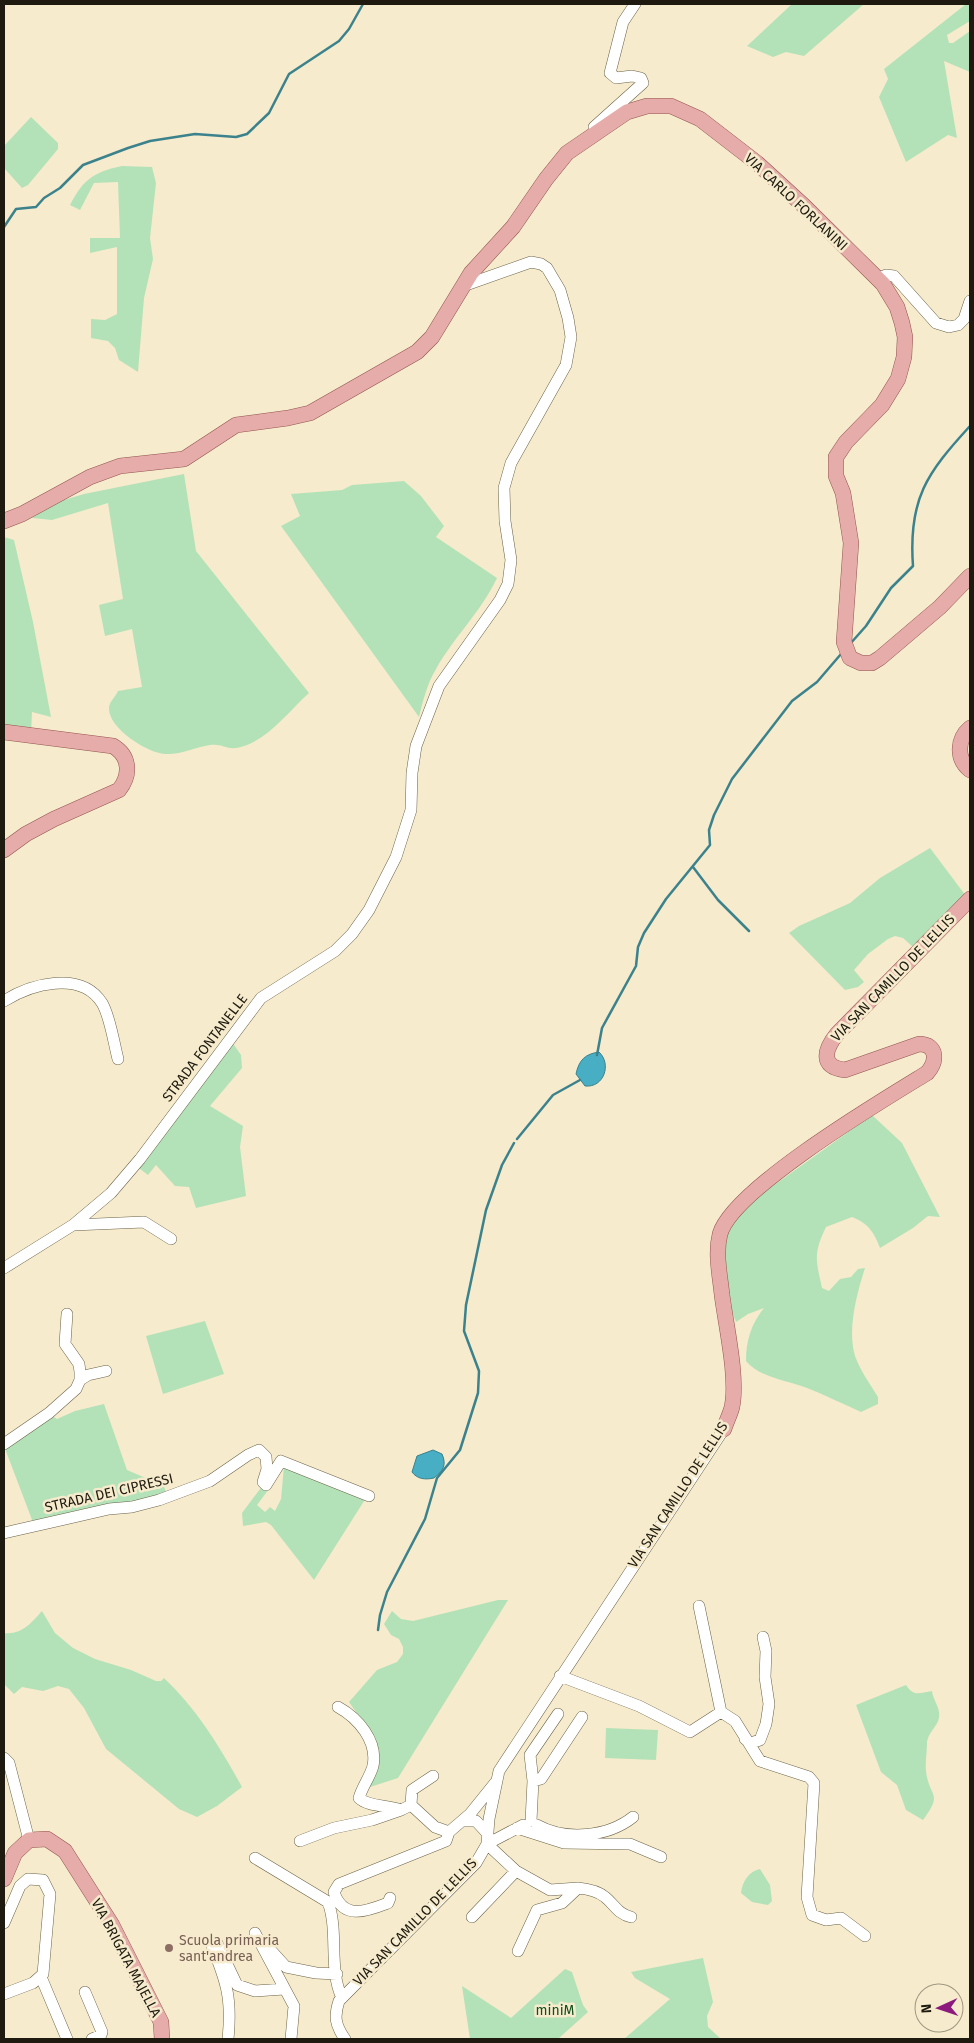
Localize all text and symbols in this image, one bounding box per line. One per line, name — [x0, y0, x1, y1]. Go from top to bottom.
street label: VIA CARLO FORLANINI — [741, 150, 851, 254]
street label: VIA SAN CAMILLO DE LELLIS — [828, 911, 959, 1045]
street label: STRADA FONTANELLE — [159, 991, 251, 1105]
street label: VIA SAN CAMILLO DE LELLIS — [624, 1419, 732, 1571]
street label: STRADA DEI CIPRESSI — [43, 1470, 175, 1516]
street label: VIA SAN CAMILLO DE LELLIS — [350, 1855, 481, 1989]
street label: VIA BRIGATA MAJELLA — [88, 1896, 164, 2020]
place label: Scuola primaria sant'andrea — [179, 1932, 279, 1965]
marker: Scuola primaria sant'andrea — [163, 1942, 175, 1954]
north arrow — [914, 1983, 964, 2033]
park label: miniM — [536, 2002, 575, 2019]
text: N — [918, 2004, 935, 2014]

